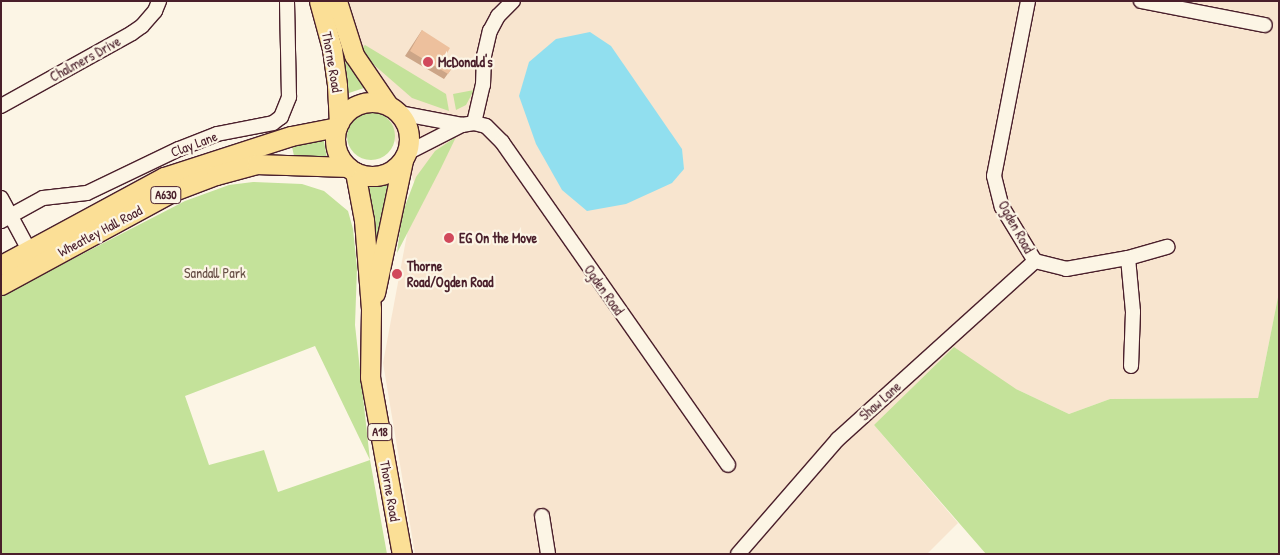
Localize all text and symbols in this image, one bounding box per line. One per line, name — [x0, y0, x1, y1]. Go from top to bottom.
street label: Thorne Road — [318, 30, 346, 94]
street label: Chalmers Drive — [47, 33, 123, 85]
place label: McDonald's — [438, 54, 493, 70]
marker: McDonald's — [422, 56, 434, 68]
street label: Clay Lane — [168, 127, 220, 161]
road number: A630 — [150, 186, 182, 204]
street label: Ogden Road — [995, 198, 1037, 256]
street label: Wheatley Hall Road — [55, 202, 145, 260]
place label: EG On the Move — [459, 230, 537, 246]
marker: EG On the Move — [443, 232, 455, 244]
place label: Thorne Road/Ogden Road — [407, 258, 493, 290]
street label: Ogden Road — [581, 262, 627, 318]
park label: Sandall Park — [184, 265, 246, 281]
marker: Thorne Road/Ogden Road — [391, 268, 403, 280]
street label: Shaw Lane — [856, 378, 904, 424]
road number: A18 — [366, 422, 394, 442]
street label: Thorne Road — [376, 459, 404, 523]

